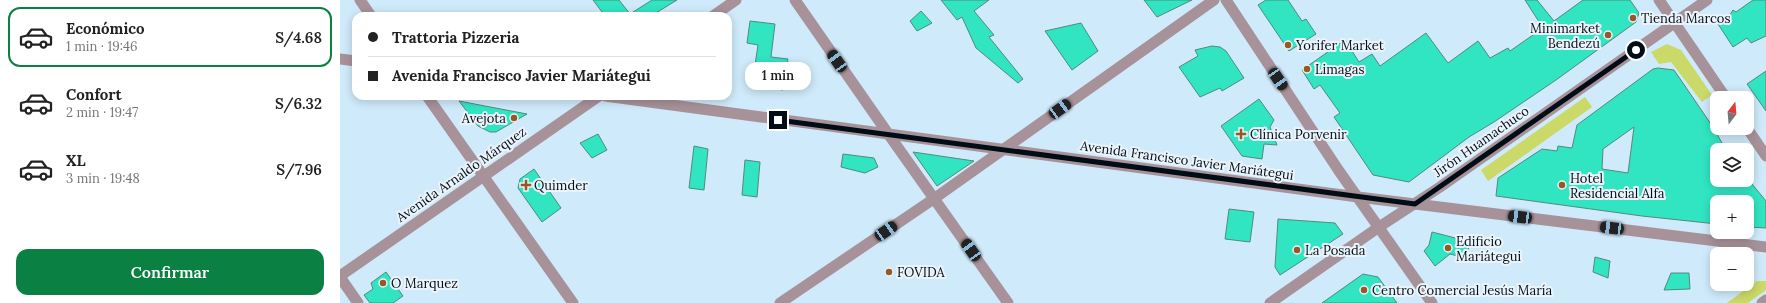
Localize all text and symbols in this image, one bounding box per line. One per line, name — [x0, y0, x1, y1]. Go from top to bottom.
place label: Tienda Marcos — [1641, 10, 1730, 27]
marker: Tienda Marcos — [1628, 13, 1638, 23]
icon: car — [18, 19, 54, 55]
text: Económico — [66, 19, 145, 38]
place label: Minimarket Bendezú — [1530, 20, 1600, 52]
text: S/4.68 — [275, 28, 322, 47]
text: Trattoria Pizzeria — [392, 28, 519, 47]
marker: Minimarket Bendezú — [1603, 30, 1613, 40]
place label: Yorifer Market — [1295, 37, 1384, 54]
text: 1 min · 19:46 — [66, 38, 137, 55]
marker: Yorifer Market — [1283, 40, 1293, 50]
route start — [1627, 41, 1645, 59]
car — [825, 48, 849, 74]
place label: Limagas — [1315, 61, 1364, 78]
callout: 1 min — [745, 62, 811, 90]
marker: Limagas — [1302, 64, 1312, 74]
text: Avenida Francisco Javier Mariátegui — [392, 66, 651, 85]
car — [1266, 66, 1290, 92]
text: 1 min — [762, 67, 794, 84]
icon: car — [18, 85, 54, 121]
text: Confort — [66, 85, 122, 104]
north arrow — [1710, 91, 1754, 135]
map controls — [1710, 91, 1754, 291]
text: S/6.32 — [275, 94, 322, 113]
car — [1047, 97, 1073, 121]
street label: Jirón Huamachuco — [1429, 102, 1533, 181]
text: 2 min · 19:47 — [66, 104, 138, 121]
place label: Avejota — [461, 110, 506, 127]
route end — [769, 111, 787, 129]
marker: Avejota — [509, 113, 519, 123]
street label: Avenida Arnaldo Márquez — [392, 123, 530, 226]
place label: Clínica Porvenir — [1250, 126, 1347, 143]
marker: Clínica Porvenir — [1235, 128, 1247, 140]
street label: Avenida Francisco Javier Mariátegui — [1078, 137, 1295, 184]
button: layers — [1710, 143, 1754, 187]
icon: car — [18, 151, 54, 187]
text: XL — [66, 151, 86, 170]
text: S/7.96 — [276, 160, 322, 179]
text: 3 min · 19:48 — [66, 170, 140, 187]
place label: Hotel Residencial Alfa — [1570, 170, 1665, 202]
place label: Quimder — [534, 177, 588, 194]
marker: Quimder — [521, 180, 531, 190]
marker: Hotel Residencial Alfa — [1557, 180, 1567, 190]
button: + — [1710, 195, 1754, 239]
car — [1507, 210, 1533, 224]
car — [873, 219, 899, 243]
car — [1599, 221, 1625, 235]
place label: Edificio Mariátegui — [1456, 233, 1522, 265]
car — [959, 237, 983, 263]
place label: La Posada — [1305, 242, 1366, 259]
marker: Edificio Mariátegui — [1443, 243, 1453, 253]
marker: La Posada — [1292, 245, 1302, 255]
button: − — [1710, 247, 1754, 291]
button: Confirmar — [16, 249, 324, 295]
place label: FOVIDA — [897, 264, 946, 281]
marker: FOVIDA — [884, 267, 894, 277]
place label: O Marquez — [391, 275, 458, 292]
marker: O Marquez — [378, 278, 388, 288]
place label: Centro Comercial Jesús María — [1372, 282, 1552, 299]
marker: Centro Comercial Jesús María — [1359, 285, 1369, 295]

